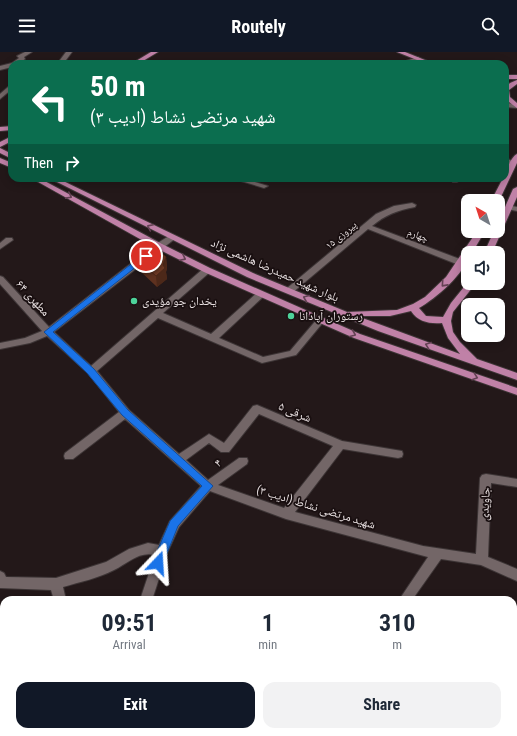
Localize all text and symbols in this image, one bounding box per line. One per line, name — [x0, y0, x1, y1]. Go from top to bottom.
icon: menu — [16, 15, 38, 37]
icon: search — [479, 15, 501, 37]
text: Routely — [231, 16, 286, 37]
text: 50 m — [90, 70, 146, 103]
icon: left — [24, 76, 76, 128]
text: شهید مرتضی نشاط (ادیب ۳) — [90, 106, 276, 127]
icon: right — [61, 152, 83, 174]
text: Then — [24, 154, 53, 172]
one-way arrow — [64, 192, 72, 199]
north arrow — [461, 194, 505, 238]
map controls — [461, 194, 505, 342]
street label: پیروزی ۱۵ — [323, 219, 359, 252]
one-way arrow — [147, 224, 154, 232]
street label: چهارم — [405, 226, 431, 246]
street label: بلوار شهید حمیدرضا هاشمی نژاد — [209, 235, 341, 305]
pin — [129, 239, 163, 273]
icon: arrive — [135, 245, 157, 267]
button: sound — [461, 246, 505, 290]
one-way arrow — [179, 253, 186, 261]
street label: مطهری ۶۴ — [13, 277, 53, 319]
one-way arrow — [442, 279, 449, 286]
place label: یخدان جو مؤیدی — [142, 294, 217, 308]
one-way arrow — [303, 295, 310, 303]
marker: یخدان جو مؤیدی — [129, 296, 139, 306]
button: search — [461, 298, 505, 342]
place label: رستوران آپادانا — [299, 309, 363, 323]
marker: رستوران آپادانا — [286, 311, 296, 321]
one-way arrow — [348, 329, 356, 337]
one-way arrow — [424, 342, 431, 350]
one-way arrow — [472, 373, 479, 381]
street label: ۵ شرقی — [277, 399, 314, 425]
street label: ۴ — [212, 456, 224, 470]
street label: شهید مرتضی نشاط (ادیب ۳) — [255, 482, 377, 532]
street label: جاویدی — [477, 487, 493, 521]
position arrow — [137, 542, 179, 584]
text: 09:51 — [102, 609, 157, 637]
text: 1 — [262, 609, 274, 637]
text: 310 — [379, 609, 415, 637]
text: Arrival — [113, 637, 146, 652]
text: min — [258, 637, 277, 652]
text: m — [392, 637, 402, 652]
button: Exit — [16, 682, 255, 728]
button: Share — [263, 682, 501, 728]

